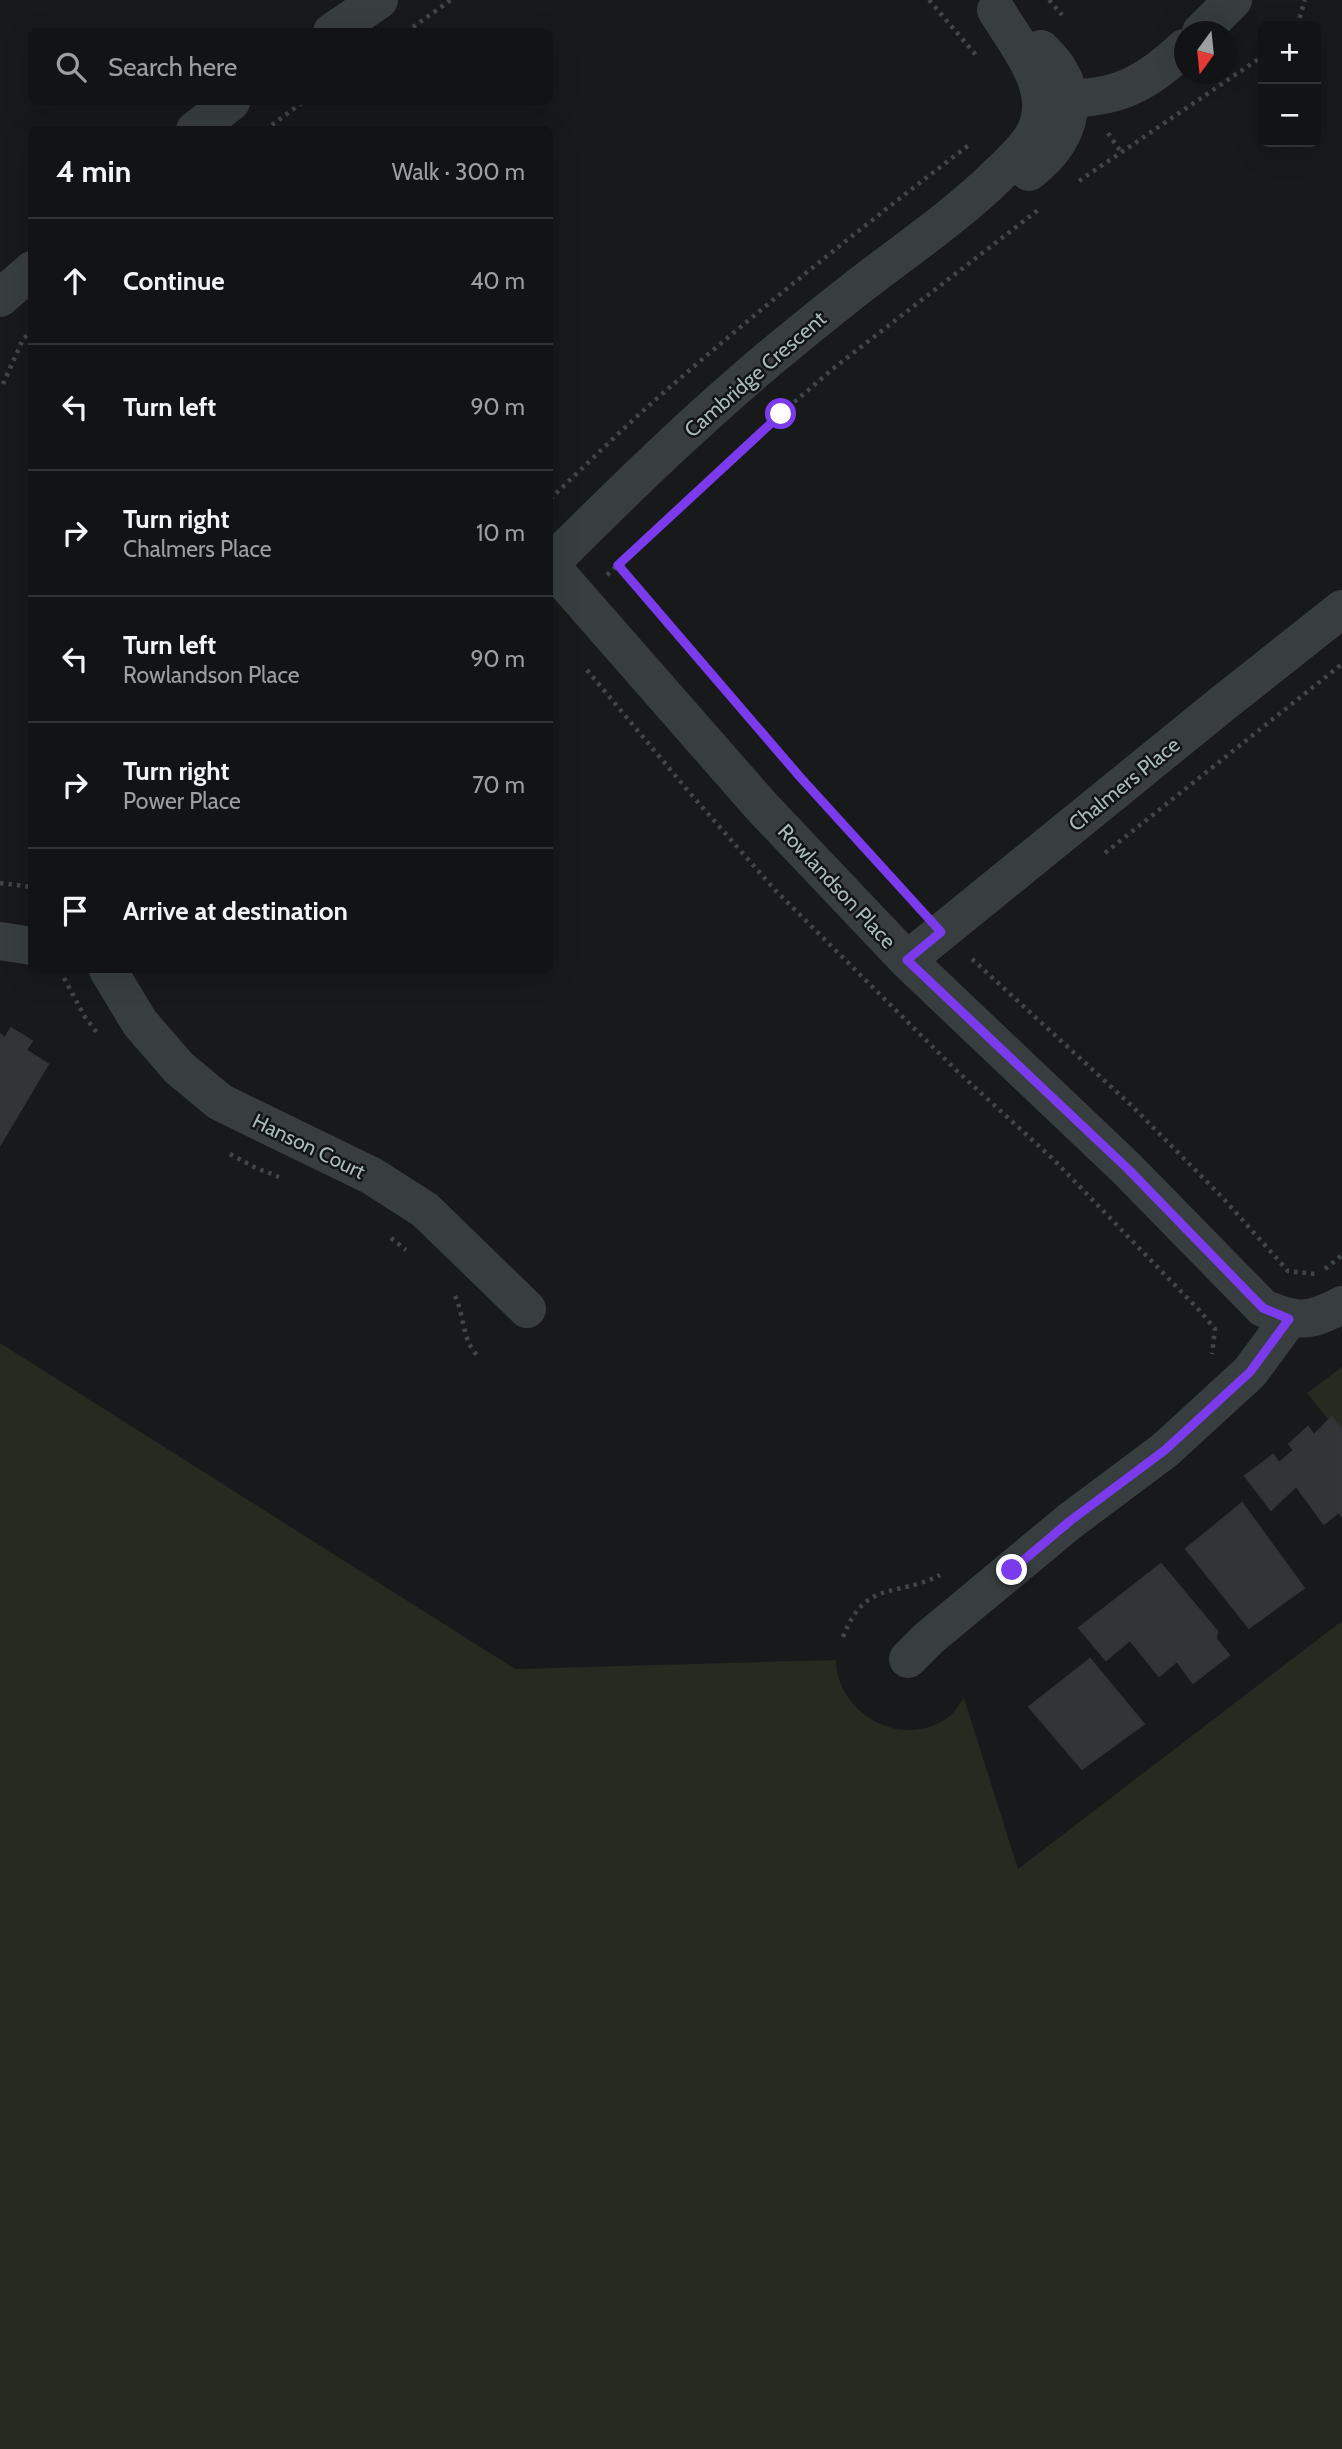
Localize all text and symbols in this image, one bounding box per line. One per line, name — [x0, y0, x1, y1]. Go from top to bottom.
north arrow — [1174, 21, 1237, 84]
map controls — [1258, 21, 1321, 147]
button: + — [1258, 21, 1321, 84]
search box — [28, 28, 553, 105]
icon: search — [52, 48, 90, 86]
text: Search here — [108, 51, 237, 83]
button: − — [1258, 84, 1321, 147]
text: 4 min — [56, 153, 131, 190]
text: Walk · 300 m — [392, 158, 525, 186]
icon: ahead — [56, 262, 94, 300]
text: Continue — [123, 265, 225, 297]
text: 40 m — [470, 267, 525, 295]
street label: Cambridge Crescent — [679, 306, 831, 442]
icon: left — [56, 388, 94, 426]
text: Turn left — [123, 391, 216, 423]
text: 90 m — [471, 393, 525, 421]
route start — [765, 398, 796, 429]
text: Turn right — [123, 503, 229, 535]
icon: right — [56, 514, 94, 552]
text: 10 m — [476, 519, 525, 547]
text: Chalmers Place — [123, 535, 272, 563]
text: Turn left — [123, 629, 216, 661]
icon: left — [56, 640, 94, 678]
text: 90 m — [471, 645, 525, 673]
text: Rowlandson Place — [123, 661, 300, 689]
street label: Chalmers Place — [1063, 731, 1185, 836]
text: Turn right — [123, 755, 229, 787]
icon: right — [56, 766, 94, 804]
text: 70 m — [472, 771, 525, 799]
text: Power Place — [123, 787, 241, 815]
street label: Rowlandson Place — [773, 819, 901, 954]
icon: arrive — [56, 892, 94, 930]
text: Arrive at destination — [123, 895, 348, 927]
street label: Hanson Court — [249, 1108, 369, 1184]
route end — [996, 1554, 1027, 1585]

